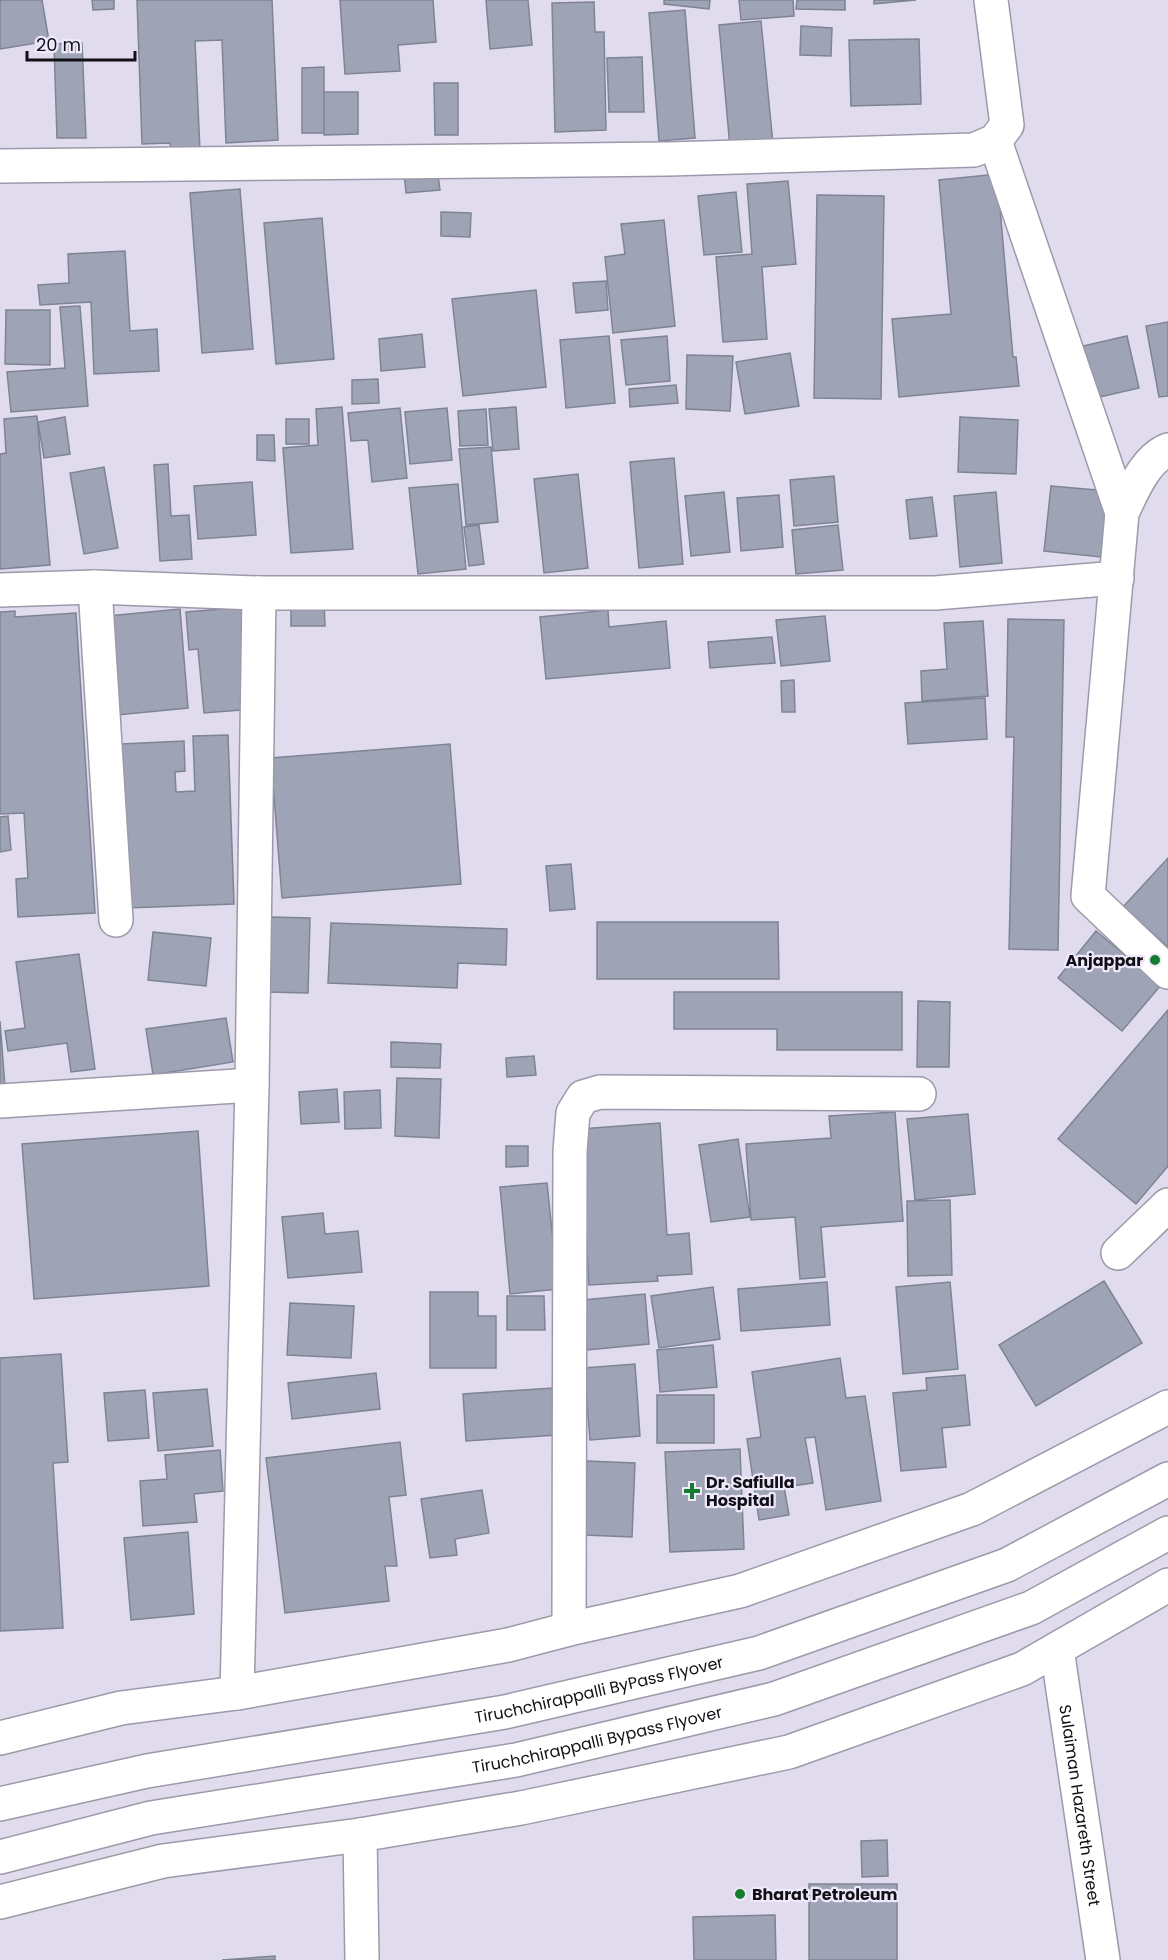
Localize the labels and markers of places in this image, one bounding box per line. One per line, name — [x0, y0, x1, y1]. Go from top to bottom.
place label: Anjappar — [1065, 949, 1143, 972]
marker: Anjappar — [1148, 953, 1162, 967]
place label: Dr. Safiulla Hospital — [706, 1471, 795, 1512]
marker: Dr. Safiulla Hospital — [683, 1482, 701, 1500]
place label: Bharat Petroleum — [752, 1883, 898, 1906]
marker: Bharat Petroleum — [733, 1887, 747, 1901]

